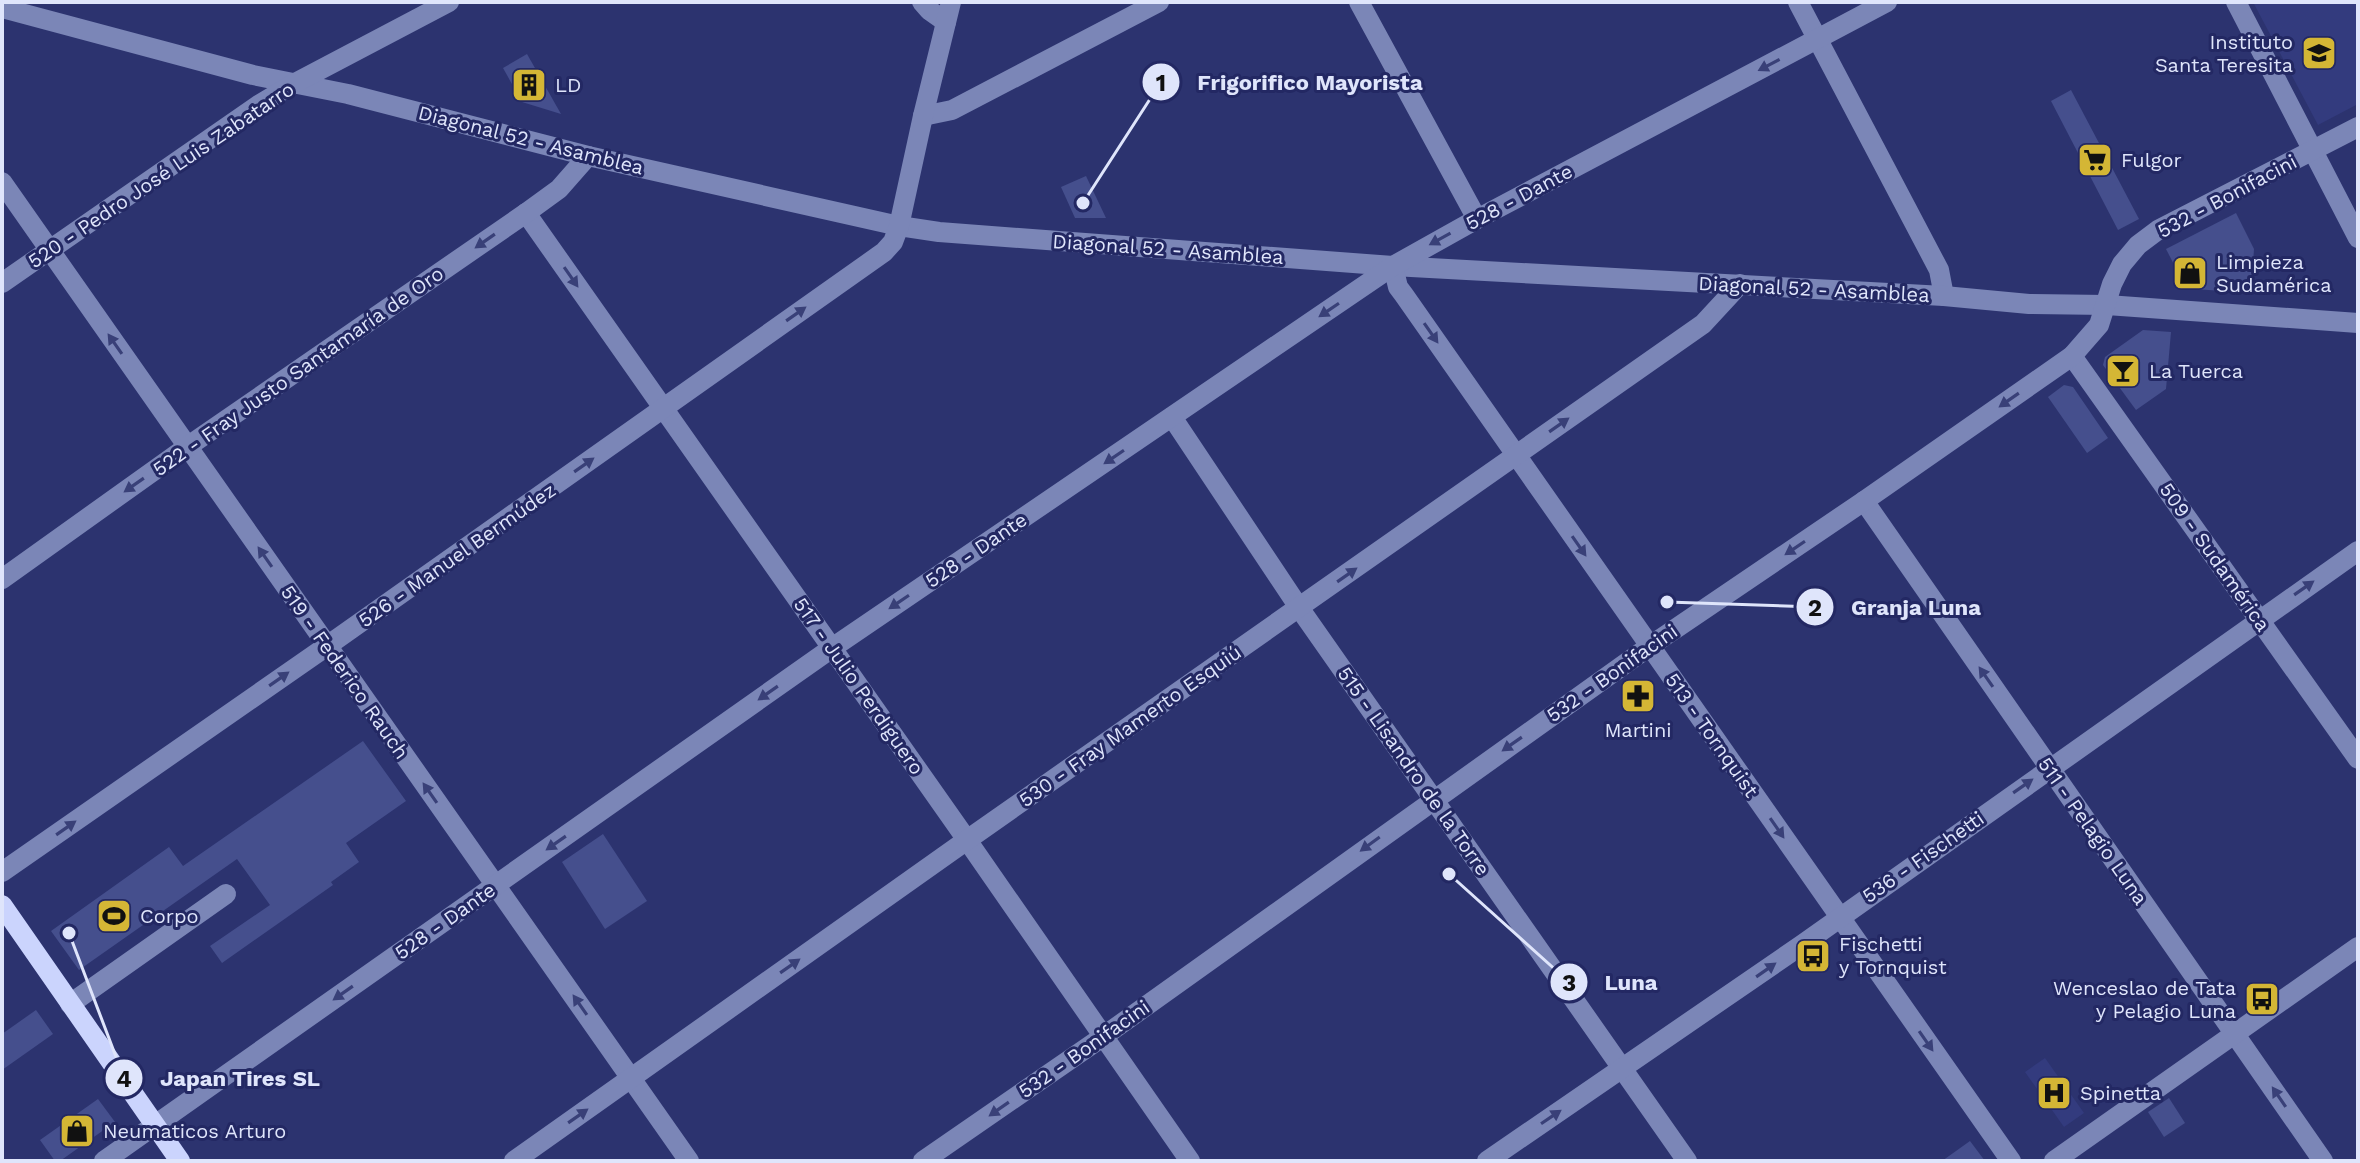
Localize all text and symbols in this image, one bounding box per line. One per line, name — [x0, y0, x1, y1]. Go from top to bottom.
place label: Instituto Santa Teresita — [2155, 30, 2293, 77]
school or university icon: Instituto Santa Teresita — [2300, 34, 2338, 72]
one-way arrow — [1757, 58, 1780, 71]
callout: Frigorifico Mayorista — [1141, 59, 1439, 105]
building icon: LD — [510, 66, 548, 104]
text: 1 — [1156, 69, 1166, 97]
text: Frigorifico Mayorista — [1197, 70, 1423, 95]
place label: LD — [555, 73, 581, 97]
street label: 520 - Pedro José Luis Zabatarro — [23, 77, 299, 273]
street label: Diagonal 52 - Asamblea — [416, 100, 646, 180]
supermarket icon: Fulgor — [2076, 141, 2114, 179]
place label: Fulgor — [2121, 148, 2182, 172]
street label: 532 - Bonifacini — [2153, 149, 2301, 243]
street label: 528 - Dante — [1462, 159, 1576, 235]
street label: Diagonal 52 - Asamblea — [1052, 229, 1284, 269]
one-way arrow — [475, 233, 496, 248]
one-way arrow — [1429, 233, 1452, 246]
place label: Limpieza Sudamérica — [2216, 250, 2332, 297]
shop icon: Limpieza Sudamérica — [2171, 254, 2209, 292]
street label: 522 - Fray Justo Santamaría de Oro — [148, 261, 448, 481]
one-way arrow — [563, 266, 578, 287]
street label: Diagonal 52 - Asamblea — [1698, 271, 1930, 307]
one-way arrow — [1318, 302, 1339, 317]
one-way arrow — [785, 307, 806, 323]
one-way arrow — [1423, 323, 1438, 344]
one-way arrow — [108, 334, 123, 355]
bar icon: La Tuerca — [2104, 352, 2142, 390]
place label: La Tuerca — [2149, 359, 2243, 383]
one-way arrow — [1998, 392, 2019, 407]
one-way arrow — [1548, 418, 1569, 433]
one-way arrow — [1104, 449, 1125, 464]
one-way arrow — [573, 458, 594, 473]
one-way arrow — [123, 477, 144, 493]
street label: 526 - Manuel Bermúdez — [354, 478, 560, 632]
street label: 509 - Sudamérica — [2155, 478, 2275, 636]
street label: 528 - Dante — [921, 507, 1031, 593]
one-way arrow — [1571, 536, 1586, 557]
one-way arrow — [1784, 540, 1805, 555]
one-way arrow — [257, 547, 273, 568]
one-way arrow — [1336, 568, 1357, 583]
street label: 519 - Federico Rauch — [276, 581, 414, 763]
one-way arrow — [2294, 581, 2315, 596]
callout: Granja Luna — [1795, 584, 1997, 630]
street label: 517 - Julio Perdiguero — [789, 593, 929, 779]
text: 2 — [1808, 594, 1822, 622]
one-way arrow — [888, 595, 910, 609]
text: Granja Luna — [1851, 595, 1981, 620]
street label: 532 - Bonifacini — [1542, 619, 1682, 727]
street label: 530 - Fray Mamerto Esquiú — [1014, 640, 1246, 812]
street label: 515 - Lisandro de la Torre — [1333, 662, 1495, 880]
one-way arrow — [1979, 666, 1993, 688]
street label: 513 - Tornquist — [1660, 668, 1764, 802]
one-way arrow — [269, 672, 290, 687]
pharmacy icon: Martini — [1619, 677, 1657, 715]
one-way arrow — [758, 685, 779, 700]
place label: Martini — [1604, 718, 1672, 742]
one-way arrow — [1501, 736, 1522, 751]
street label: 511 - Pelagio Luna — [2033, 753, 2153, 909]
one-way arrow — [2012, 779, 2033, 794]
one-way arrow — [423, 782, 438, 803]
street label: 536 - Fischetti — [1858, 806, 1988, 908]
one-way arrow — [1769, 817, 1784, 838]
one-way arrow — [56, 821, 77, 836]
one-way arrow — [545, 835, 567, 851]
one-way arrow — [1359, 836, 1381, 852]
street label: 528 - Dante — [390, 878, 500, 964]
sports icon: Corpo — [95, 897, 133, 935]
place label: Corpo — [140, 904, 198, 928]
place label: Fischetti y Tornquist — [1839, 932, 1947, 979]
bus stop icon: Fischetti y Tornquist — [1794, 937, 1832, 975]
one-way arrow — [779, 959, 800, 974]
callout: Luna — [1549, 959, 1674, 1005]
one-way arrow — [1755, 963, 1776, 978]
text: 3 — [1562, 969, 1576, 997]
text: Luna — [1604, 970, 1658, 995]
place label: Wenceslao de Tata y Pelagio Luna — [2053, 976, 2236, 1023]
bus stop icon: Wenceslao de Tata y Pelagio Luna — [2243, 980, 2281, 1018]
one-way arrow — [333, 985, 354, 1000]
one-way arrow — [573, 995, 588, 1016]
street label: 532 - Bonifacini — [1014, 995, 1154, 1103]
one-way arrow — [1918, 1030, 1933, 1051]
callout: Japan Tires SL — [104, 1055, 336, 1101]
text: 4 — [116, 1065, 132, 1093]
text: Japan Tires SL — [160, 1066, 320, 1091]
hospital icon: Spinetta — [2035, 1074, 2073, 1112]
place label: Spinetta — [2080, 1081, 2161, 1105]
one-way arrow — [2272, 1086, 2287, 1107]
one-way arrow — [988, 1101, 1009, 1116]
one-way arrow — [567, 1109, 588, 1124]
one-way arrow — [1541, 1110, 1562, 1125]
shop icon: Neumaticos Arturo — [58, 1112, 96, 1150]
place label: Neumaticos Arturo — [103, 1119, 286, 1143]

